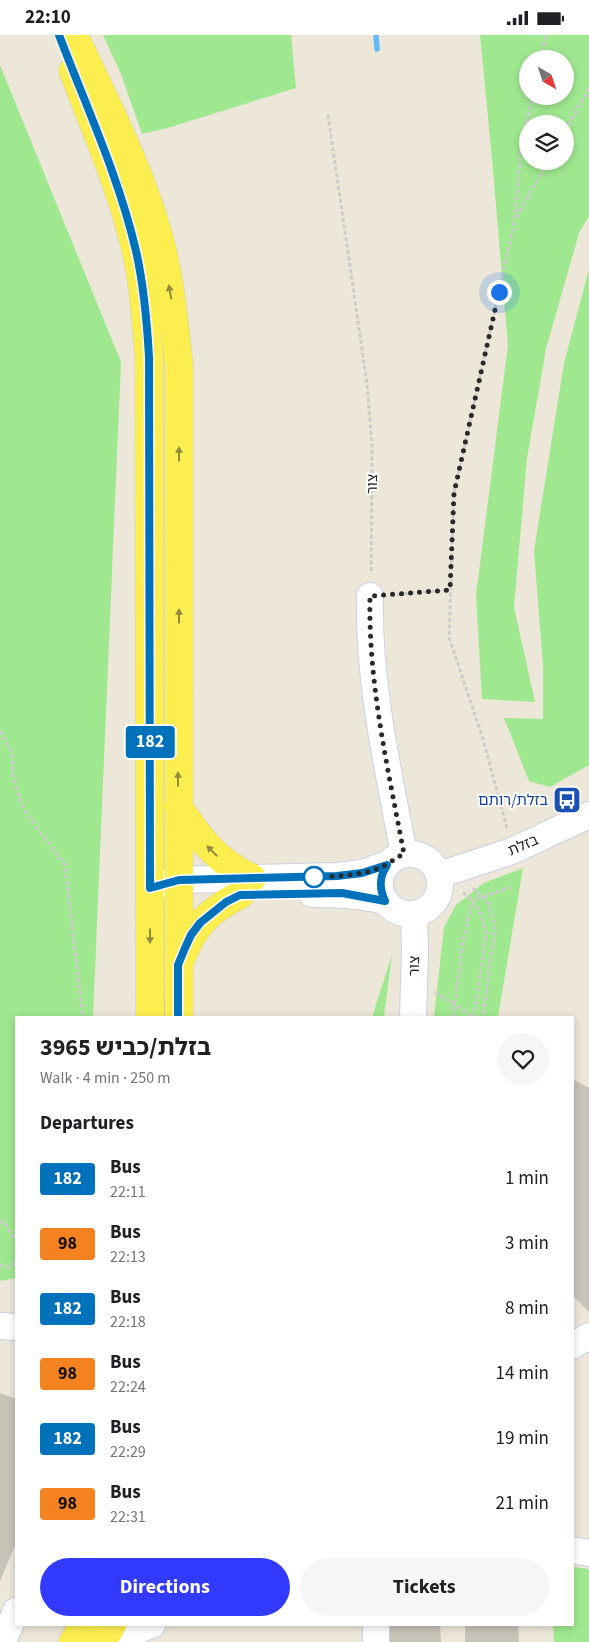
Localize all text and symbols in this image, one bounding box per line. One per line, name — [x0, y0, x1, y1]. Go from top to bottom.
text: 22:10 — [25, 4, 71, 31]
north arrow — [519, 50, 574, 105]
map controls — [519, 50, 574, 170]
button: layers — [519, 115, 574, 170]
your location — [487, 280, 512, 305]
one-way arrow — [166, 284, 174, 300]
one-way arrow — [175, 446, 183, 462]
street label: צור — [362, 474, 383, 494]
one-way arrow — [175, 608, 183, 624]
line badge: 182 — [121, 726, 179, 758]
text: 182 — [136, 729, 164, 754]
one-way arrow — [174, 771, 182, 787]
bus stop icon: בזלת/רותם — [552, 785, 582, 815]
place label: בזלת/רותם — [478, 790, 548, 811]
street label: בזלת — [505, 829, 542, 861]
one-way arrow — [206, 845, 218, 857]
unlabelled marker — [303, 866, 325, 888]
one-way arrow — [146, 929, 154, 945]
street label: צור — [404, 955, 425, 977]
text: בזלת/כביש 3965 — [40, 1030, 211, 1065]
button: heart — [497, 1033, 549, 1085]
text: Walk · 4 min · 250 m — [40, 1067, 171, 1089]
text: Departures — [40, 1110, 134, 1137]
text: Bus — [110, 1154, 141, 1181]
text: 1 min — [505, 1165, 549, 1192]
text: 182 — [53, 1166, 82, 1191]
text: 22:11 — [110, 1181, 146, 1203]
text: Bus — [110, 1219, 141, 1246]
text: 3 min — [505, 1230, 549, 1257]
text: 98 — [58, 1231, 77, 1256]
text: 22:13 — [110, 1246, 146, 1268]
text: Bus — [110, 1284, 141, 1311]
text: 8 min — [505, 1295, 549, 1322]
text: 182 — [53, 1296, 82, 1321]
text: 22:18 — [110, 1311, 146, 1333]
text: Bus — [110, 1349, 141, 1376]
text: 14 min — [495, 1360, 549, 1387]
text: 98 — [58, 1361, 77, 1386]
text: 22:24 — [110, 1376, 146, 1398]
text: Bus — [110, 1414, 141, 1441]
text: 19 min — [495, 1425, 549, 1452]
text: 182 — [53, 1426, 82, 1451]
text: 22:29 — [110, 1441, 146, 1463]
text: Bus — [110, 1479, 141, 1506]
text: 21 min — [495, 1490, 549, 1517]
text: 98 — [58, 1491, 77, 1516]
text: 22:31 — [110, 1506, 146, 1528]
button: Directions — [40, 1558, 290, 1616]
button: Tickets — [300, 1558, 549, 1616]

